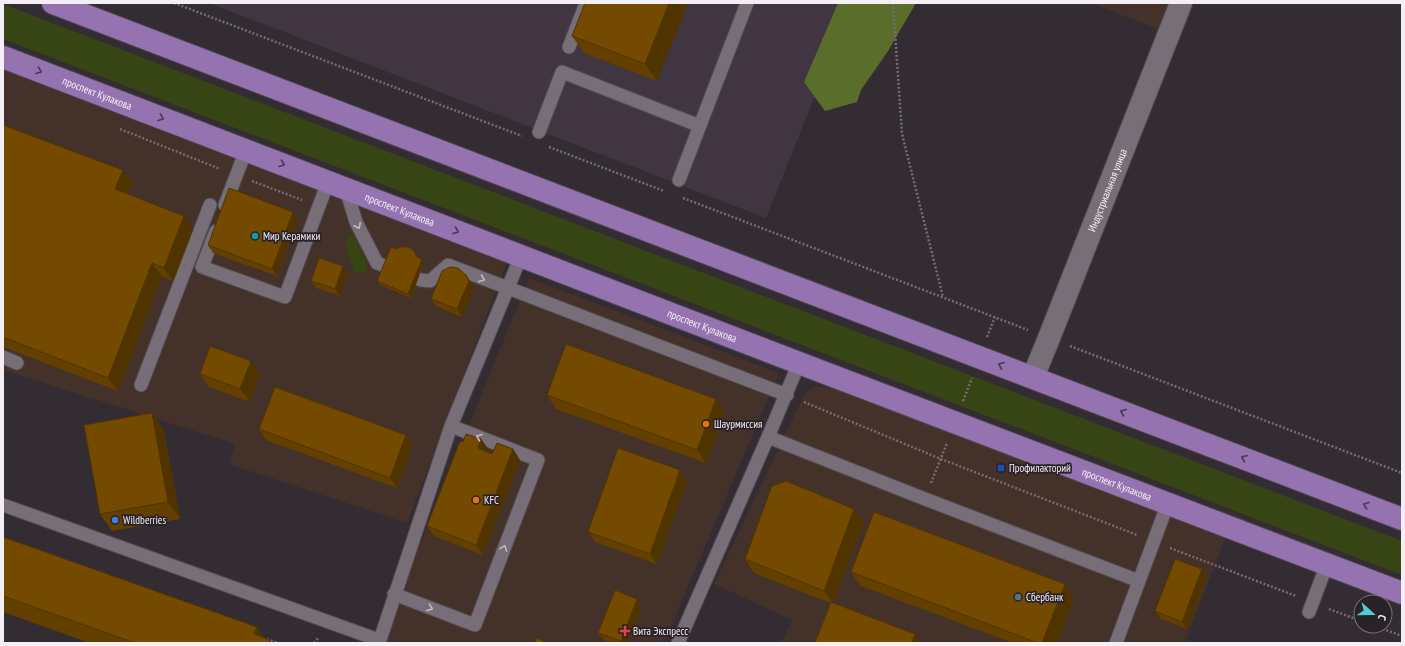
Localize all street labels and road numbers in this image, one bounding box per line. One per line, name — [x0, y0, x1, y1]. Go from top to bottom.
street label: проспект Кулакова — [61, 74, 134, 113]
street label: Индустриальная улица — [1085, 147, 1130, 234]
street label: проспект Кулакова — [363, 190, 436, 229]
street label: проспект Кулакова — [665, 306, 739, 345]
street label: проспект Кулакова — [1080, 465, 1154, 504]

